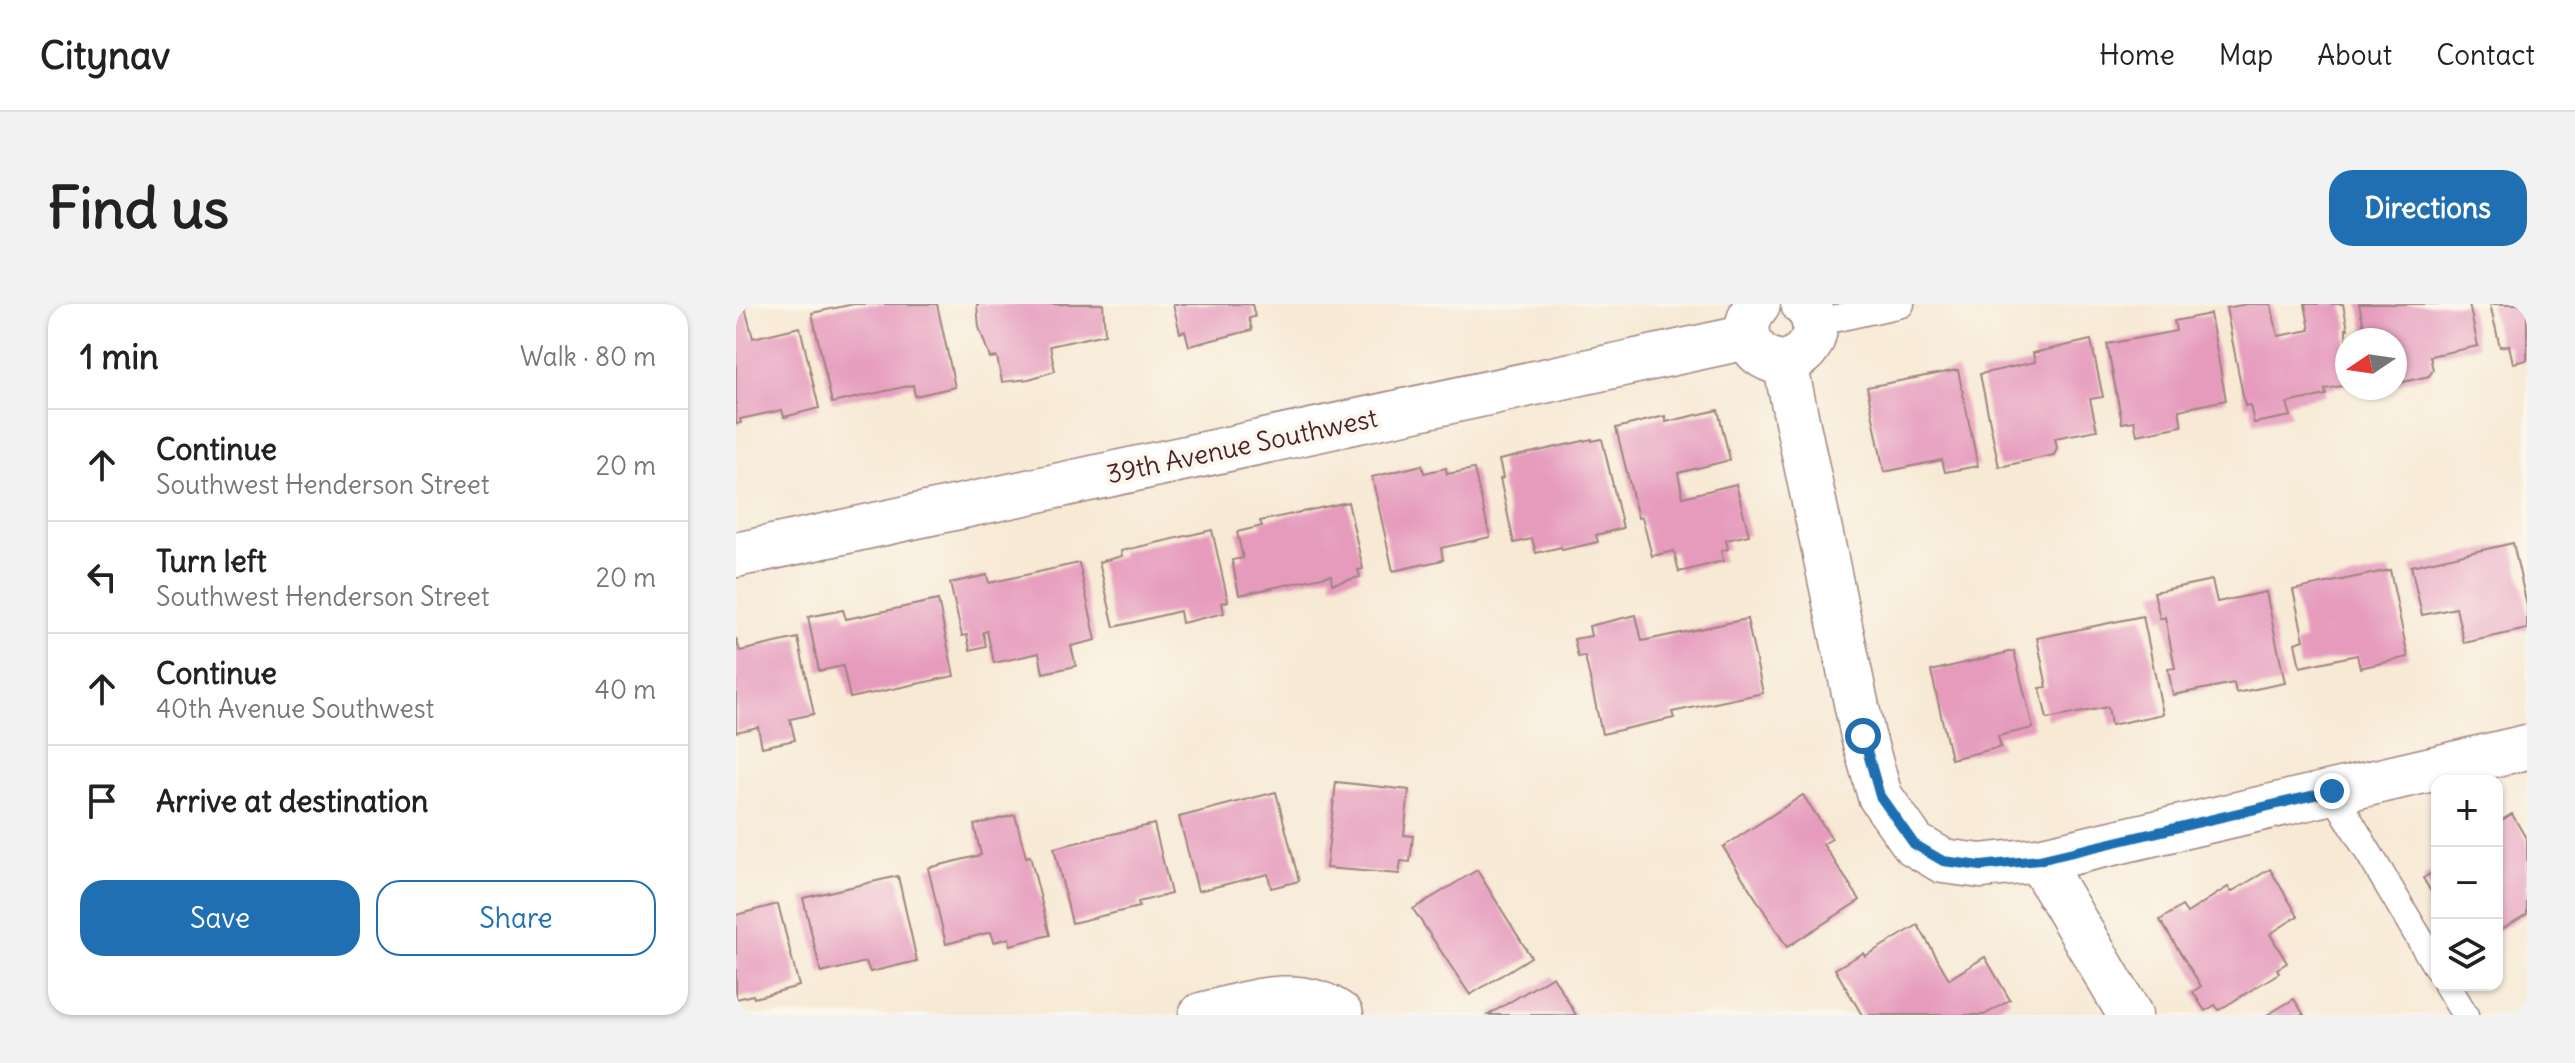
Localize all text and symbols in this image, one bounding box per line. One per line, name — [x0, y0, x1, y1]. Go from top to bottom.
text: Citynav — [40, 32, 170, 79]
text: Home — [2099, 37, 2175, 73]
text: Map — [2219, 37, 2273, 73]
text: About — [2317, 37, 2392, 73]
text: Contact — [2436, 37, 2535, 73]
button: Directions — [2329, 170, 2527, 246]
text: Find us — [48, 173, 229, 243]
north arrow — [2335, 328, 2407, 400]
text: 1 min — [80, 335, 159, 378]
text: Walk · 80 m — [520, 340, 656, 373]
street label: 39th Avenue Southwest — [1104, 401, 1380, 490]
text: Continue — [156, 430, 277, 468]
icon: ahead — [80, 443, 124, 487]
text: 20 m — [596, 449, 656, 482]
text: Southwest Henderson Street — [156, 468, 489, 501]
text: Turn left — [156, 542, 267, 580]
icon: left — [80, 555, 124, 599]
text: 20 m — [596, 561, 656, 594]
text: Southwest Henderson Street — [156, 580, 489, 613]
text: Continue — [156, 654, 277, 692]
icon: ahead — [80, 667, 124, 711]
text: 40 m — [595, 673, 656, 706]
text: 40th Avenue Southwest — [156, 692, 434, 725]
route start — [1845, 718, 1881, 754]
route end — [2314, 773, 2350, 809]
map controls — [2431, 775, 2503, 991]
button: + — [2431, 775, 2503, 847]
icon: arrive — [80, 779, 124, 823]
text: Arrive at destination — [156, 782, 428, 820]
button: − — [2431, 847, 2503, 919]
button: Save — [80, 880, 360, 956]
button: Share — [376, 880, 656, 956]
button: layers — [2431, 919, 2503, 991]

